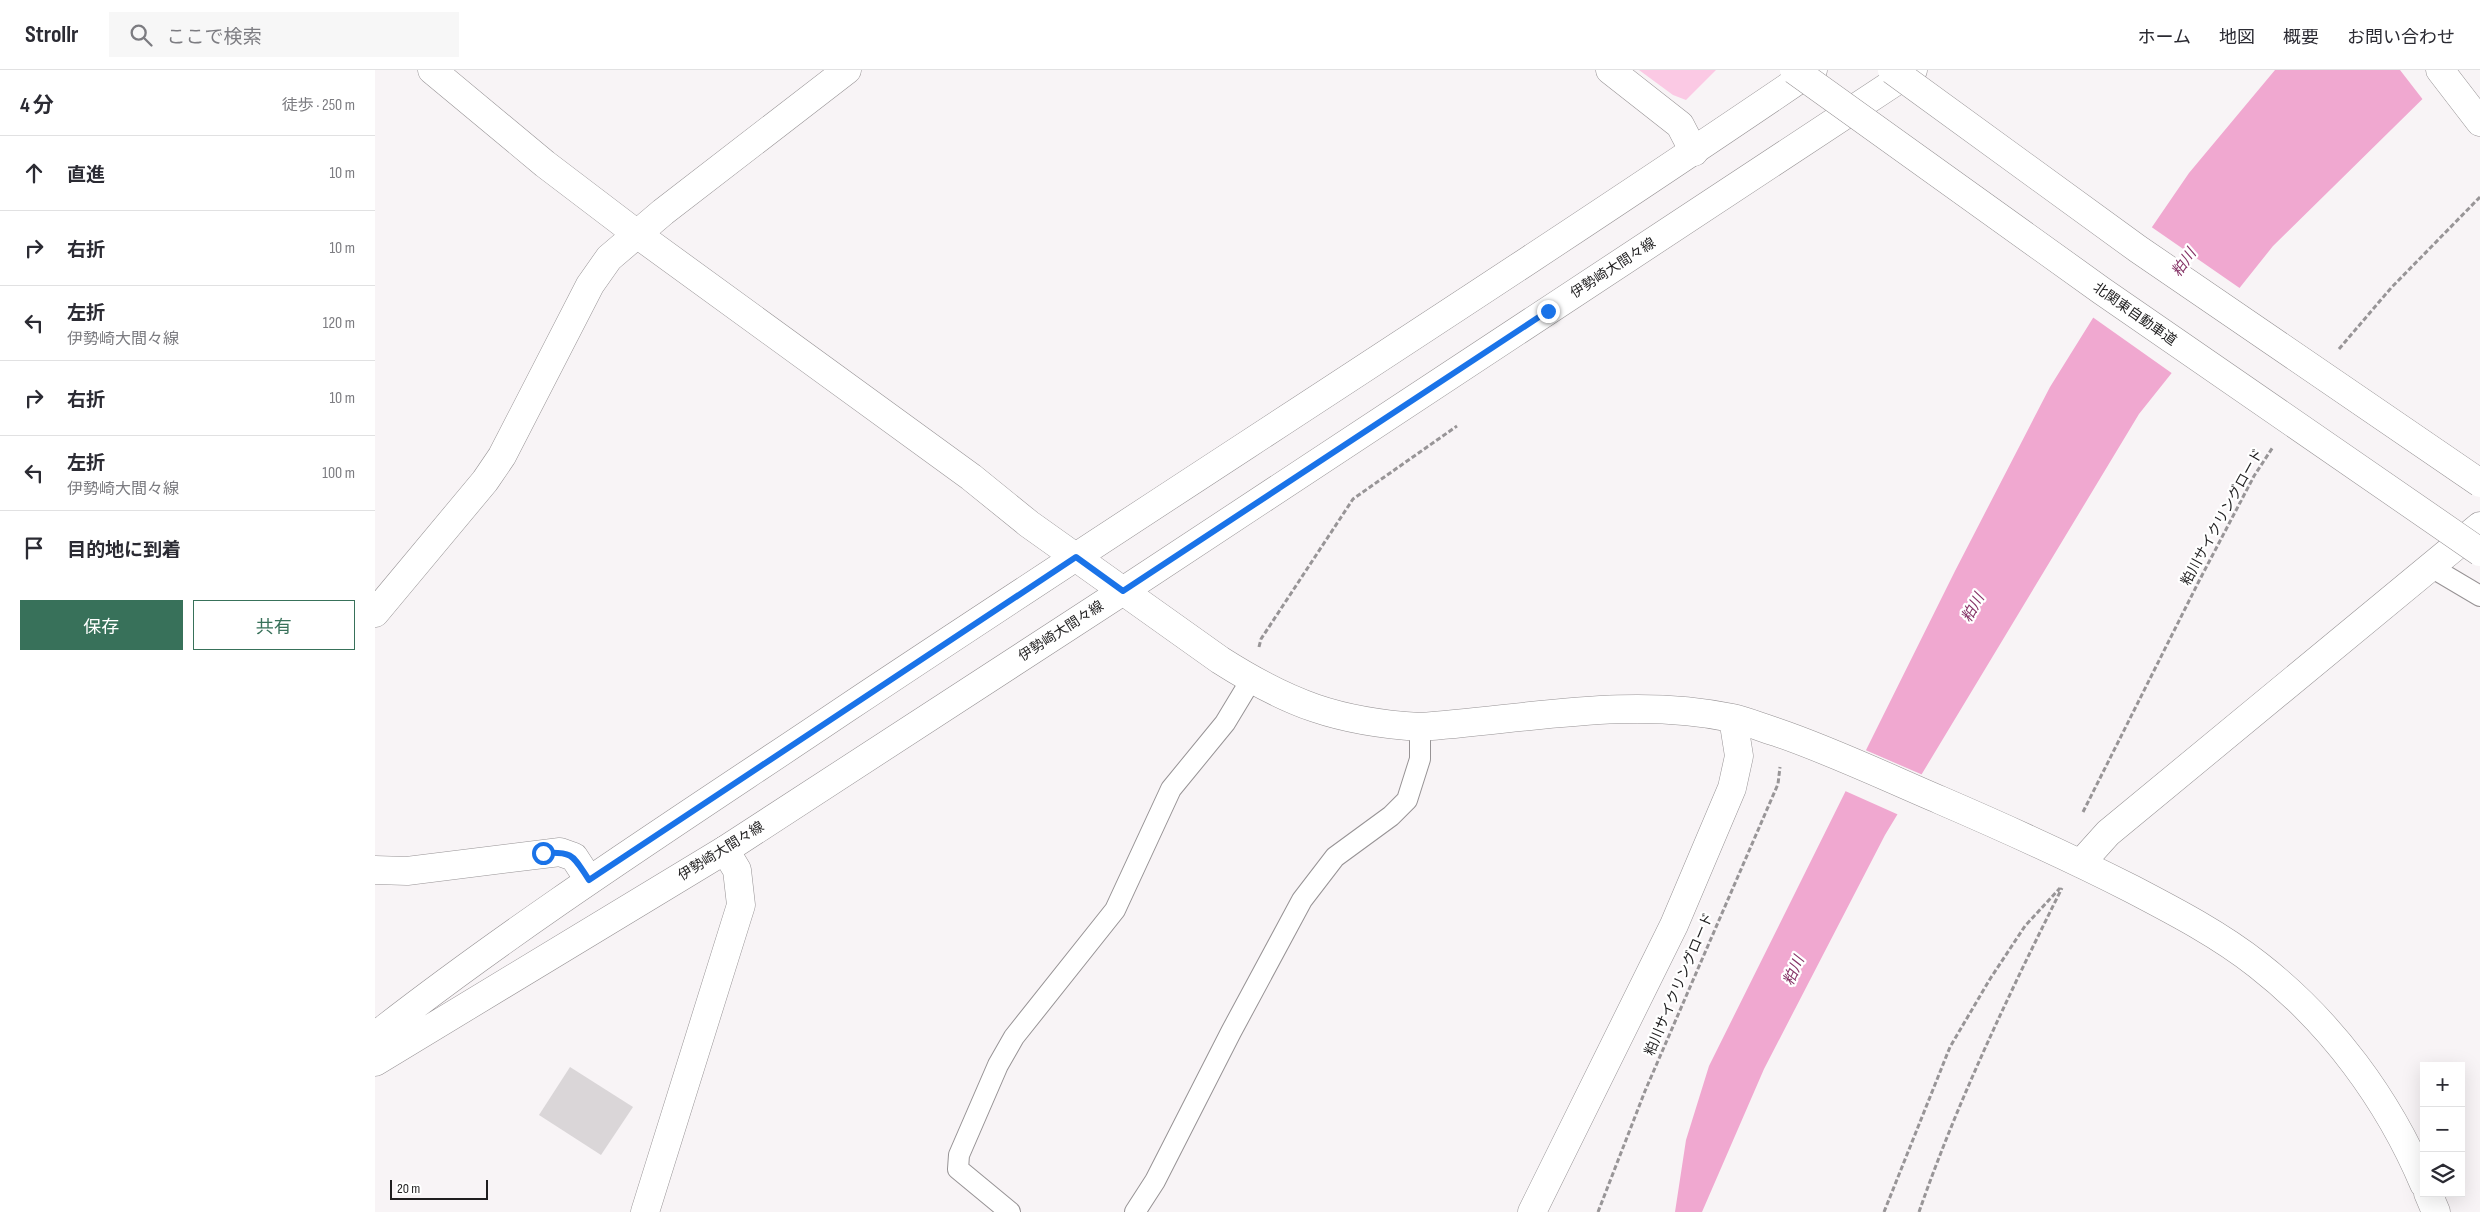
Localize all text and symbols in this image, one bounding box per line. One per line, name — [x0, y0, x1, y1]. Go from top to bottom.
search box — [109, 12, 459, 57]
text: Strollr — [25, 20, 79, 49]
icon: search — [127, 21, 155, 49]
text: ここで検索 — [167, 26, 262, 49]
text: ホーム — [2138, 27, 2191, 48]
text: 地図 — [2219, 27, 2255, 48]
text: 概要 — [2283, 27, 2319, 48]
text: お問い合わせ — [2347, 27, 2455, 48]
text: 4 分 — [20, 93, 54, 118]
text: 徒歩 · 250 m — [282, 96, 355, 115]
icon: ahead — [20, 159, 48, 187]
text: 直進 — [67, 164, 105, 187]
text: 10 m — [329, 164, 355, 183]
icon: right — [20, 234, 48, 262]
street label: 伊勢崎大間々線 — [1567, 234, 1659, 302]
text: 右折 — [67, 239, 105, 262]
text: 10 m — [329, 239, 355, 258]
water label: 粕川 — [2168, 244, 2202, 281]
street label: 北関東自動車道 — [2090, 279, 2180, 349]
route end — [1537, 300, 1560, 323]
text: 左折 — [67, 302, 105, 325]
icon: left — [20, 309, 48, 337]
text: 120 m — [323, 314, 355, 333]
text: 伊勢崎大間々線 — [67, 330, 179, 349]
icon: right — [20, 384, 48, 412]
text: 右折 — [67, 389, 105, 412]
text: 10 m — [329, 389, 355, 408]
street label: 粕川サイクリングロード — [2177, 446, 2267, 588]
text: 左折 — [67, 452, 105, 475]
icon: left — [20, 459, 48, 487]
text: 100 m — [322, 464, 355, 483]
text: 伊勢崎大間々線 — [67, 480, 179, 499]
icon: arrive — [20, 534, 48, 562]
text: 目的地に到着 — [67, 539, 181, 562]
water label: 粕川 — [1957, 589, 1990, 626]
street label: 伊勢崎大間々線 — [1015, 597, 1107, 665]
button: 保存 — [20, 600, 183, 650]
button: 共有 — [193, 600, 355, 650]
street label: 伊勢崎大間々線 — [675, 818, 767, 884]
route start — [532, 842, 555, 865]
street label: 粕川サイクリングロード — [1641, 910, 1717, 1058]
water label: 粕川 — [1779, 952, 1810, 989]
map controls — [2420, 1062, 2465, 1197]
button: + — [2420, 1062, 2465, 1107]
button: − — [2420, 1107, 2465, 1152]
button: layers — [2420, 1152, 2465, 1197]
scale bar — [390, 1177, 487, 1200]
text: 20 m — [397, 1180, 420, 1197]

